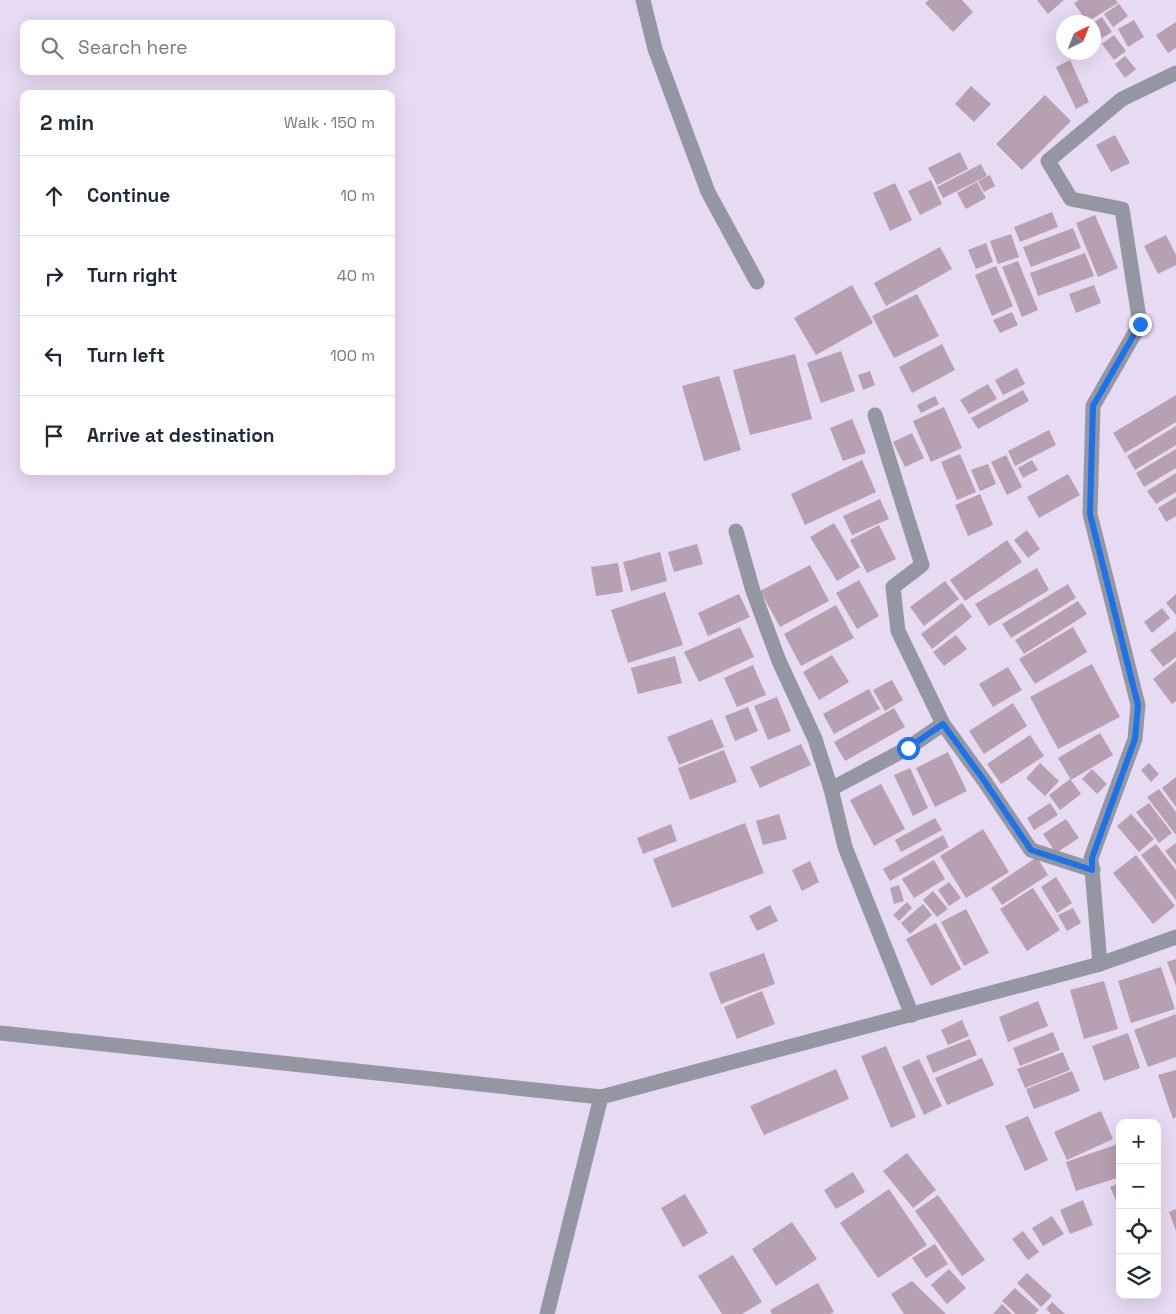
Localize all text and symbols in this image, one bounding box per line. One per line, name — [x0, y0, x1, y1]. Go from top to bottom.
north arrow — [1056, 15, 1101, 60]
search box — [20, 20, 395, 75]
icon: search — [38, 34, 66, 62]
text: Search here — [78, 35, 188, 60]
text: 2 min — [40, 109, 94, 136]
text: Walk · 150 m — [284, 112, 375, 133]
icon: ahead — [40, 182, 68, 210]
text: Continue — [87, 183, 170, 208]
text: 10 m — [340, 185, 375, 206]
icon: right — [40, 262, 68, 290]
text: Turn right — [87, 263, 177, 288]
text: 40 m — [337, 265, 375, 286]
route end — [1129, 313, 1152, 336]
icon: left — [40, 342, 68, 370]
text: Turn left — [87, 343, 165, 368]
text: 100 m — [330, 345, 375, 366]
icon: arrive — [40, 422, 68, 450]
text: Arrive at destination — [87, 423, 275, 448]
route start — [897, 737, 920, 760]
map controls — [1116, 1119, 1161, 1299]
button: + — [1116, 1119, 1161, 1164]
button: − — [1116, 1164, 1161, 1209]
button: locate — [1116, 1209, 1161, 1254]
button: layers — [1116, 1254, 1161, 1299]

